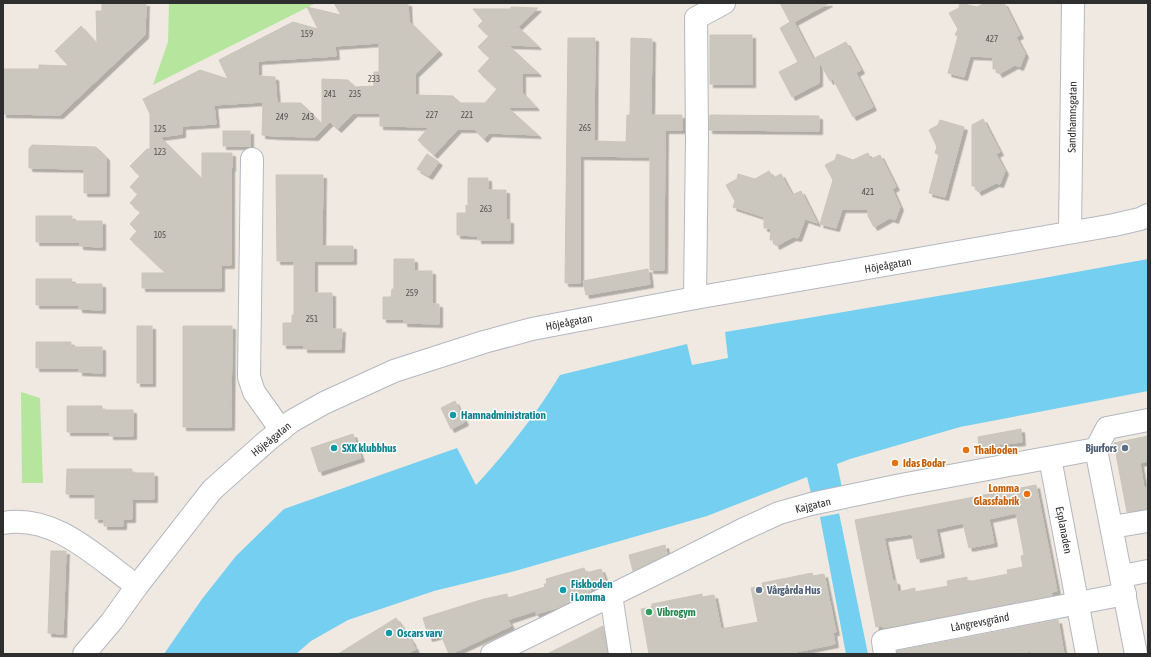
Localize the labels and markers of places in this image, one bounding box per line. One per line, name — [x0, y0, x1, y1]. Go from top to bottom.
place label: Hamnadministration — [461, 409, 546, 421]
marker: Hamnadministration — [448, 410, 458, 420]
place label: SXK klubbhus — [342, 442, 397, 454]
place label: Bjurfors — [1085, 442, 1117, 454]
marker: SXK klubbhus — [329, 443, 339, 453]
marker: Bjurfors — [1120, 443, 1130, 453]
place label: Thaiboden — [974, 444, 1018, 456]
marker: Thaiboden — [961, 445, 971, 455]
place label: Idas Bodar — [903, 457, 946, 469]
marker: Idas Bodar — [890, 458, 900, 468]
place label: Lomma Glassfabrik — [973, 482, 1019, 507]
marker: Lomma Glassfabrik — [1022, 489, 1032, 499]
place label: Fiskboden i Lomma — [571, 578, 613, 603]
place label: Vårgårda Hus — [766, 584, 820, 596]
marker: Fiskboden i Lomma — [558, 585, 568, 595]
marker: Vårgårda Hus — [754, 585, 764, 595]
place label: Vibrogym — [656, 606, 696, 618]
marker: Vibrogym — [644, 607, 654, 617]
place label: Oscars varv — [397, 627, 443, 639]
marker: Oscars varv — [384, 628, 394, 638]

